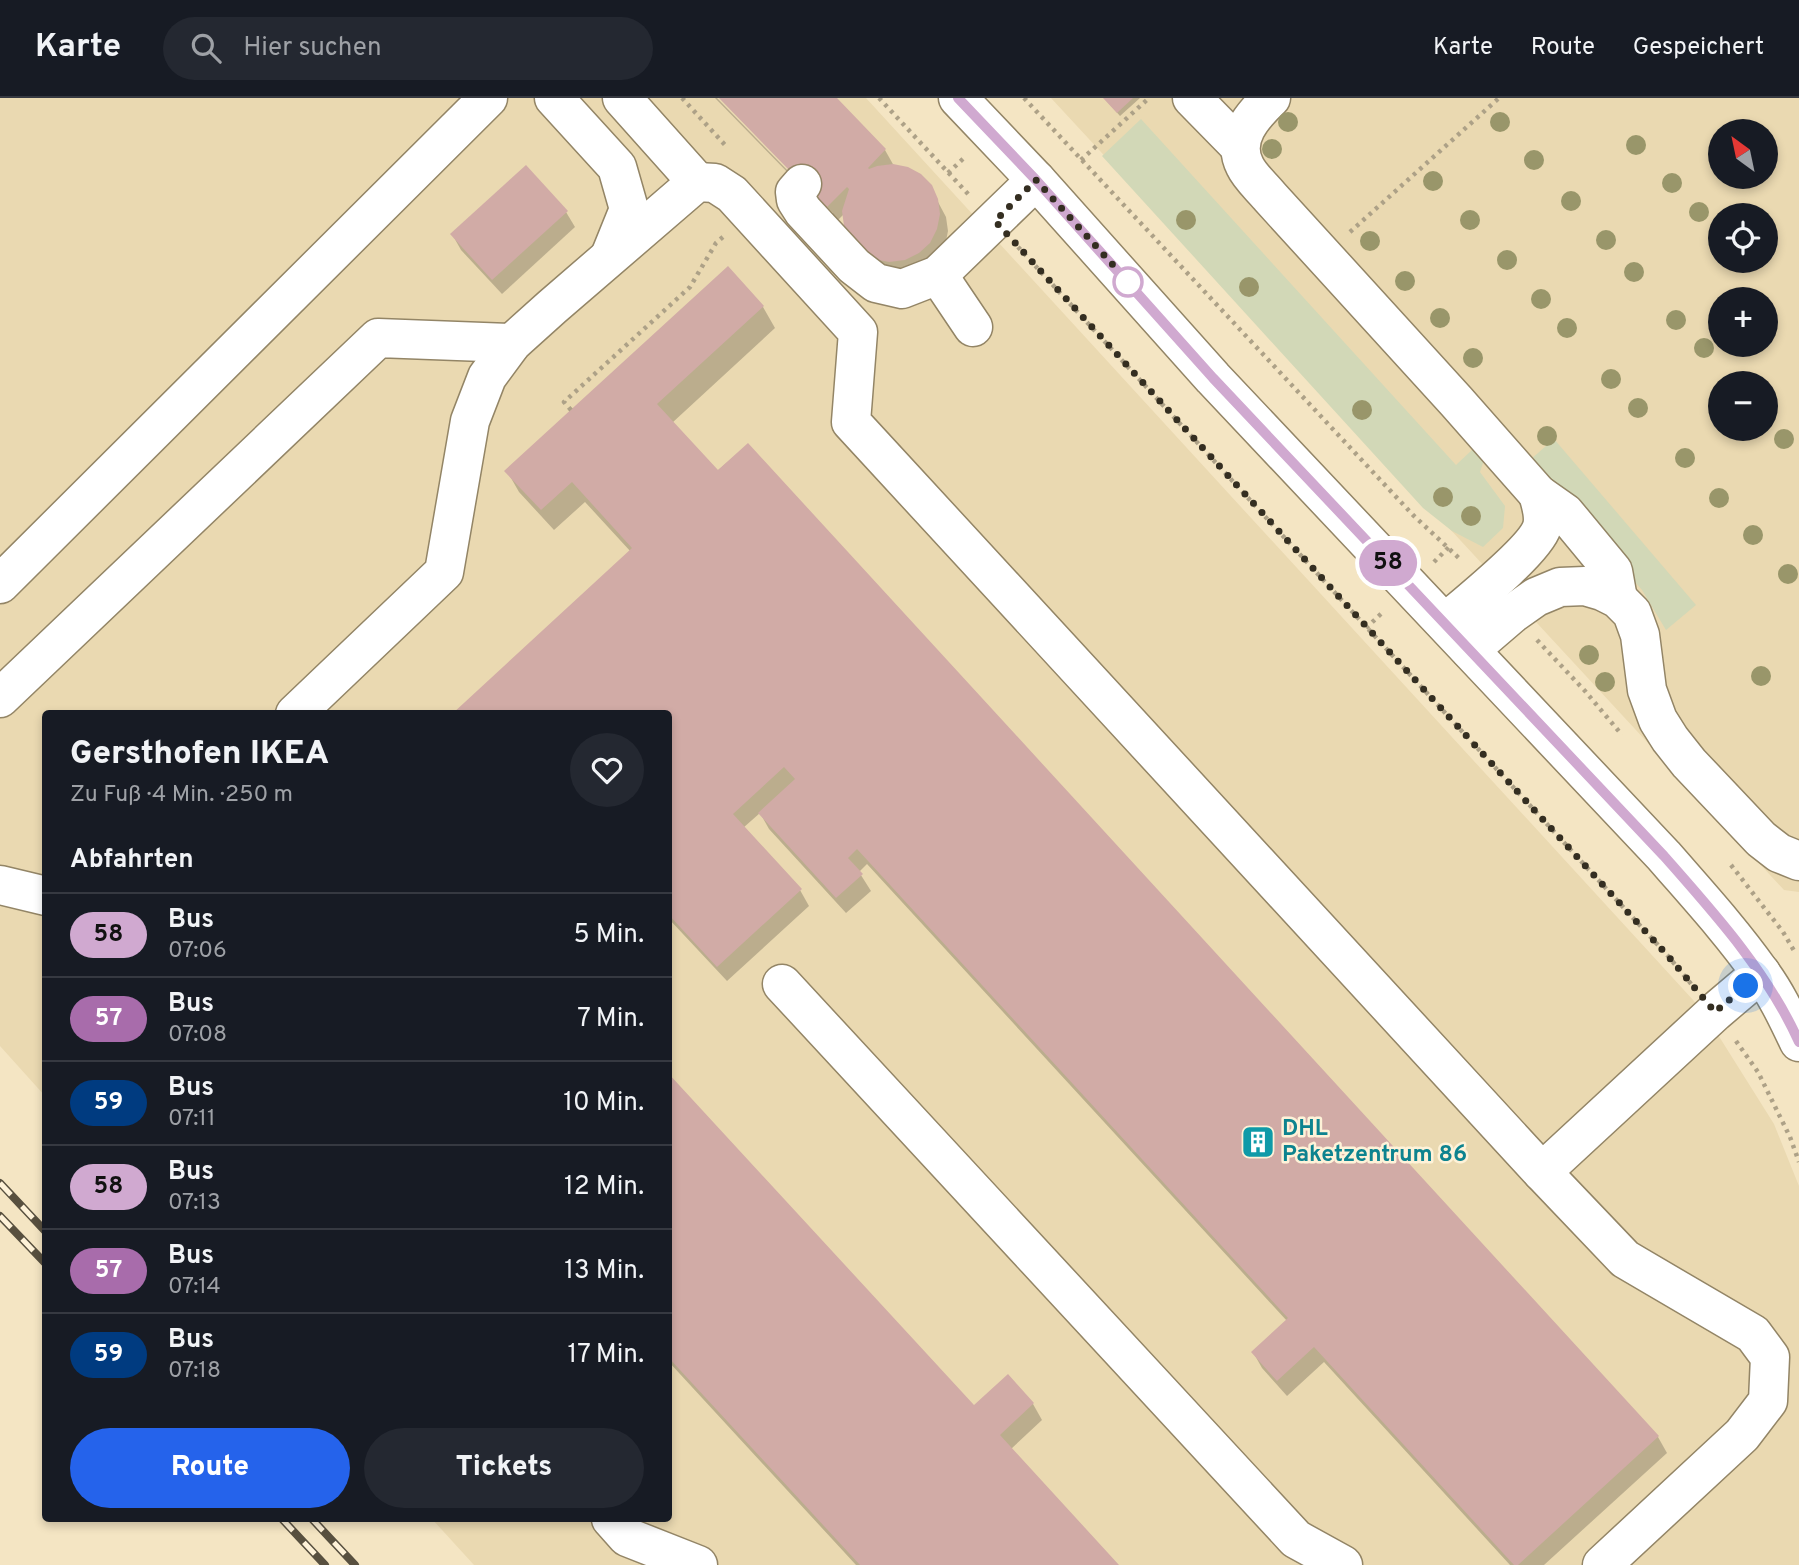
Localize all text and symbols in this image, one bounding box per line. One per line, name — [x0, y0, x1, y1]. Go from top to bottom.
search box — [163, 17, 653, 80]
text: Karte — [35, 27, 121, 69]
icon: search — [187, 29, 225, 67]
text: Hier suchen — [243, 32, 382, 65]
text: Karte — [1433, 33, 1493, 63]
text: Route — [1531, 33, 1595, 63]
text: Gespeichert — [1633, 33, 1764, 63]
north arrow — [1708, 119, 1778, 189]
map controls — [1708, 119, 1778, 441]
button: locate — [1708, 203, 1778, 273]
unlabelled marker — [1113, 267, 1143, 297]
button: + — [1708, 287, 1778, 357]
button: − — [1708, 371, 1778, 441]
line badge: 58 — [1356, 540, 1420, 586]
text: 58 — [1373, 548, 1403, 578]
button: heart — [570, 733, 644, 807]
text: Gersthofen IKEA — [70, 734, 329, 776]
text: Zu Fuß · 4 Min. · 250 m — [70, 781, 293, 810]
text: Abfahrten — [70, 844, 194, 877]
text: Bus — [168, 904, 214, 937]
text: 5 Min. — [574, 919, 644, 952]
text: 58 — [94, 920, 123, 950]
text: 07:06 — [168, 937, 227, 966]
your location — [1728, 968, 1763, 1003]
text: Bus — [168, 988, 214, 1021]
text: 7 Min. — [577, 1003, 644, 1036]
text: 57 — [95, 1004, 122, 1034]
text: 07:08 — [168, 1021, 227, 1050]
text: Bus — [168, 1072, 214, 1105]
text: 10 Min. — [563, 1087, 644, 1120]
text: 59 — [94, 1088, 123, 1118]
text: 07:11 — [168, 1105, 216, 1134]
place label: DHL Paketzentrum 86 — [1282, 1115, 1467, 1170]
building icon: DHL Paketzentrum 86 — [1239, 1123, 1277, 1161]
text: Bus — [168, 1156, 214, 1189]
text: 12 Min. — [564, 1171, 644, 1204]
text: 58 — [94, 1172, 123, 1202]
text: 07:13 — [168, 1189, 221, 1218]
text: Bus — [168, 1240, 214, 1273]
text: 13 Min. — [564, 1255, 644, 1288]
text: 57 — [95, 1256, 122, 1286]
text: 07:14 — [168, 1273, 221, 1302]
text: Bus — [168, 1324, 214, 1357]
text: 17 Min. — [568, 1339, 644, 1372]
text: 59 — [94, 1340, 123, 1370]
text: 07:18 — [168, 1357, 221, 1386]
button: Route — [70, 1428, 350, 1508]
button: Tickets — [364, 1428, 644, 1508]

